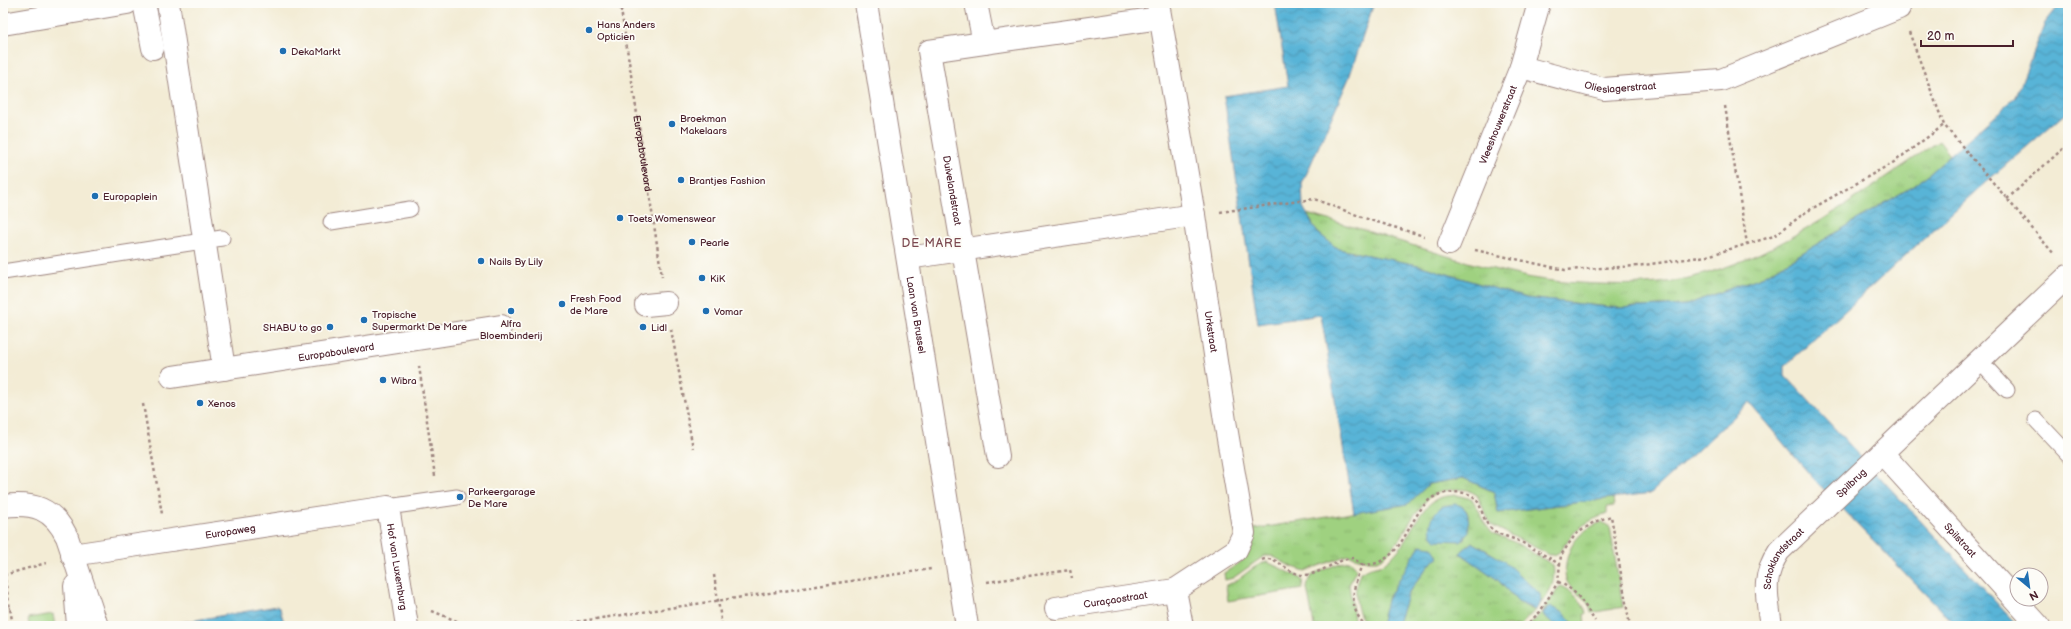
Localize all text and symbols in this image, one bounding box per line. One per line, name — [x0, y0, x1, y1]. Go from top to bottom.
place label: Hans Anders Opticien — [597, 19, 655, 43]
scale bar — [1921, 22, 2013, 48]
marker: Hans Anders Opticien — [584, 25, 594, 35]
text: 20 m — [1927, 29, 1954, 44]
marker: DekaMarkt — [278, 46, 288, 56]
place label: DekaMarkt — [291, 46, 341, 58]
street label: Olieslagerstraat — [1583, 79, 1657, 96]
street label: Vleeshouwerstraat — [1477, 84, 1520, 166]
place label: Broekman Makelaars — [680, 113, 727, 137]
street label: Europaboulevard — [630, 114, 654, 193]
marker: Broekman Makelaars — [667, 119, 677, 129]
street label: Duivelandstraat — [940, 155, 964, 226]
marker: Brantjes Fashion — [676, 175, 686, 185]
place label: Brantjes Fashion — [689, 175, 766, 187]
marker: Europaplein — [90, 191, 100, 201]
place label: Europaplein — [103, 191, 158, 203]
marker: Toets Womenswear — [615, 213, 625, 223]
place label: Toets Womenswear — [628, 213, 716, 225]
district label: DE MARE — [901, 236, 963, 251]
marker: Pearle — [687, 237, 697, 247]
place label: Pearle — [700, 237, 729, 249]
marker: Nails By Lily — [476, 256, 486, 266]
place label: Nails By Lily — [489, 256, 543, 268]
marker: KiK — [697, 273, 707, 283]
place label: KiK — [710, 273, 726, 285]
street label: Laan van Brussel — [903, 276, 928, 355]
place label: Fresh Food de Mare — [570, 293, 621, 317]
marker: Fresh Food de Mare — [557, 299, 567, 309]
marker: Alfra Bloembinderij — [506, 306, 516, 316]
marker: Vomar — [701, 306, 711, 316]
place label: Vomar — [714, 306, 743, 318]
place label: Tropische Supermarkt De Mare — [372, 309, 467, 333]
street label: Urkstraat — [1202, 310, 1220, 353]
marker: Tropische Supermarkt De Mare — [359, 315, 369, 325]
place label: Alfra Bloembinderij — [480, 318, 542, 342]
place label: SHABU to go — [263, 322, 322, 334]
marker: SHABU to go — [325, 322, 335, 332]
marker: Lidl — [638, 322, 648, 332]
place label: Lidl — [651, 322, 667, 334]
street label: Europaboulevard — [297, 341, 375, 364]
marker: Wibra — [378, 375, 388, 385]
place label: Wibra — [391, 375, 417, 387]
marker: Xenos — [195, 398, 205, 408]
place label: Xenos — [207, 398, 236, 410]
street label: Spilbrug — [1834, 466, 1869, 500]
place label: Parkeergarage De Mare — [468, 486, 535, 510]
marker: Parkeergarage De Mare — [455, 492, 465, 502]
street label: Spilstraat — [1941, 521, 1979, 560]
street label: Europaweg — [204, 522, 257, 542]
street label: Hof van Luxemburg — [384, 522, 409, 611]
street label: Schoklandstraat — [1762, 526, 1807, 590]
north arrow — [2009, 567, 2049, 607]
text: N — [2027, 588, 2040, 603]
street label: Curaçaostraat — [1083, 589, 1148, 611]

